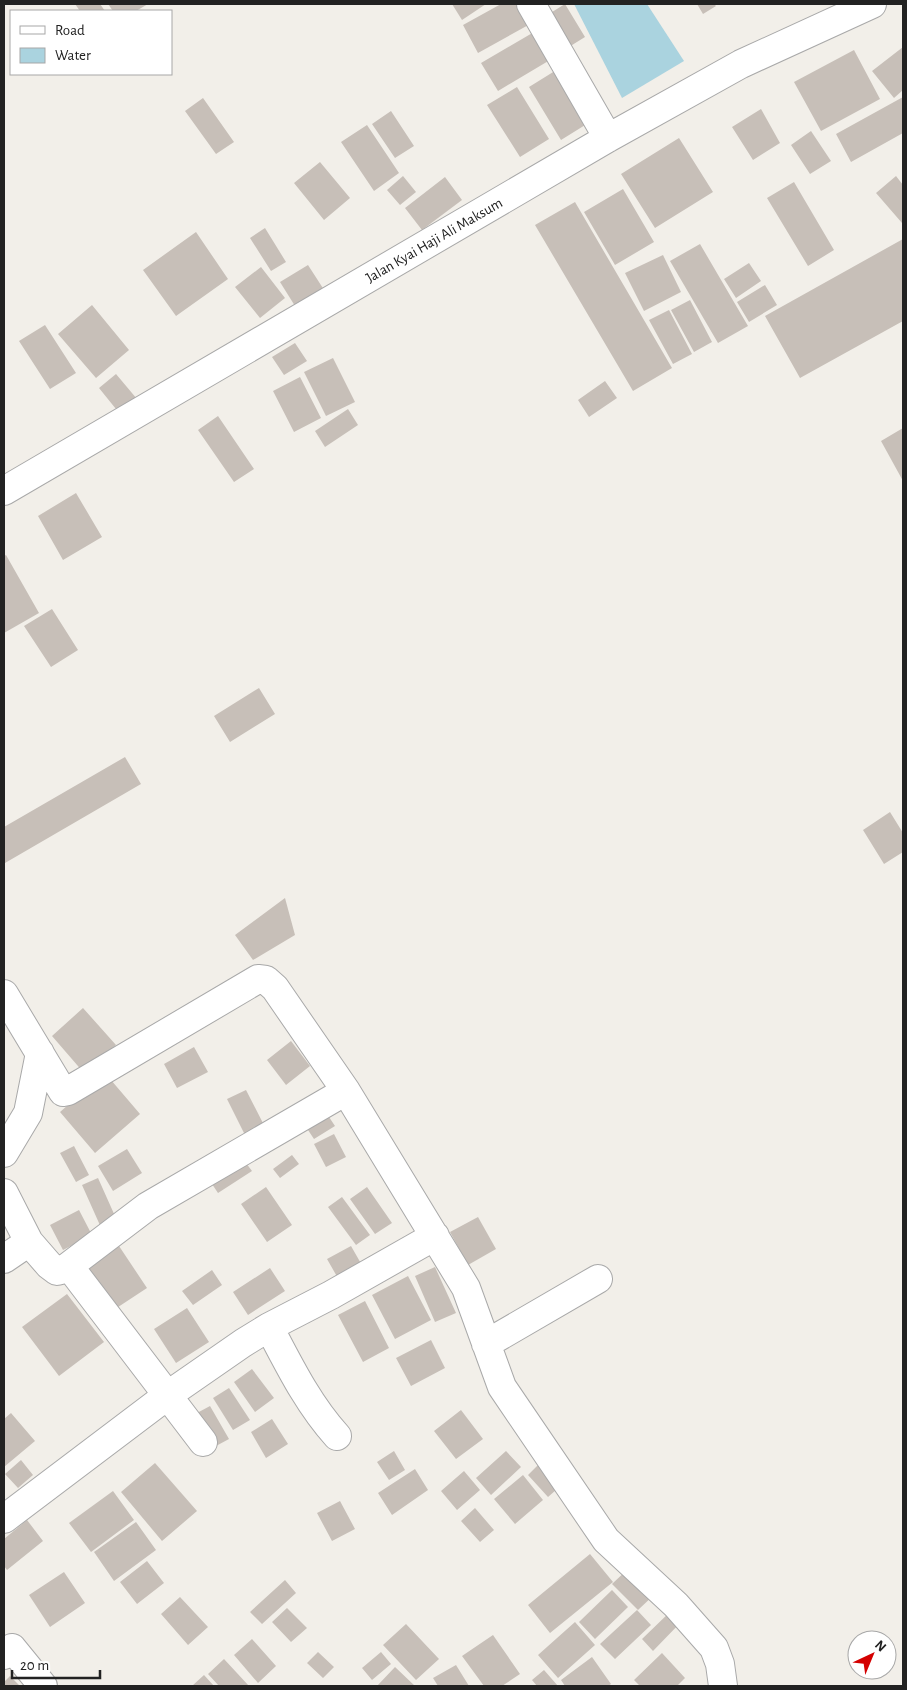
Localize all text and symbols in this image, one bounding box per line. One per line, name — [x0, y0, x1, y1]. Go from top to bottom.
legend — [10, 10, 172, 75]
text: Road — [55, 23, 85, 38]
text: Water — [55, 48, 91, 63]
street label: Jalan Kyai Haji Ali Maksum — [363, 195, 505, 286]
north arrow — [847, 1630, 897, 1680]
text: N — [872, 1638, 889, 1655]
scale bar — [12, 1648, 100, 1680]
text: 20 m — [20, 1658, 49, 1673]

